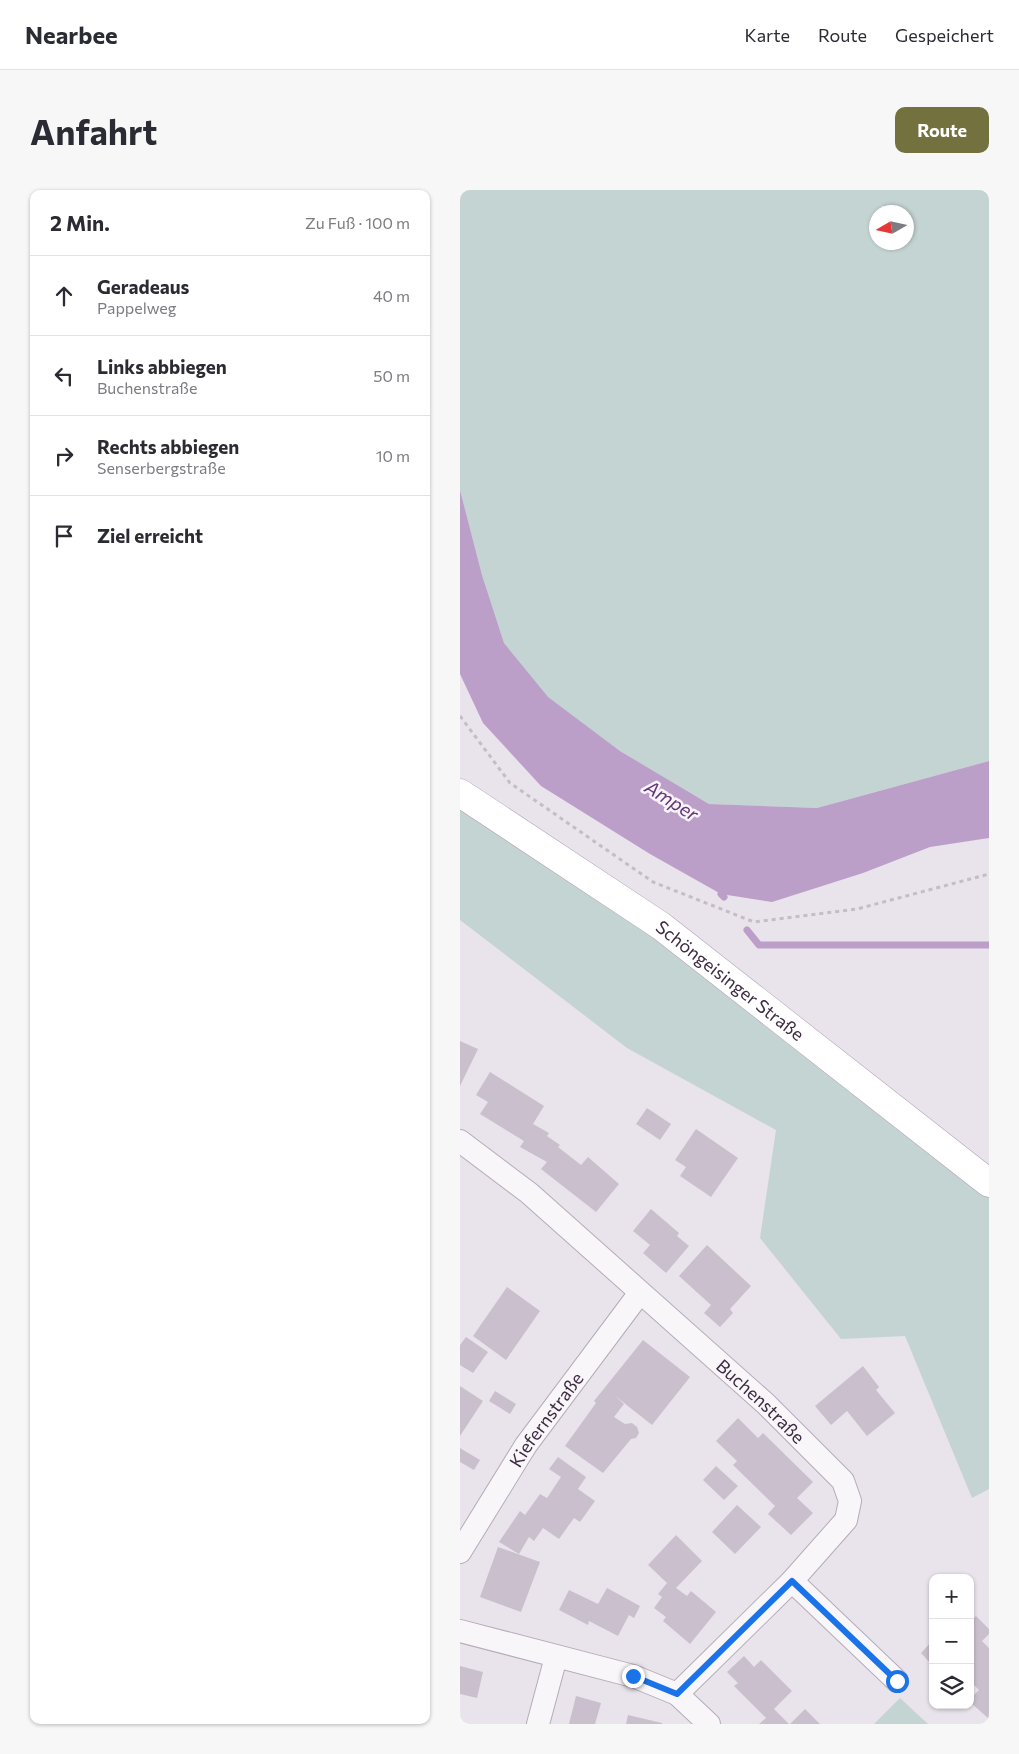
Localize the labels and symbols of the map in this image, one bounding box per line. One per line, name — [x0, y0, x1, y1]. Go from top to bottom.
north arrow — [869, 205, 914, 250]
water label: Amper — [640, 774, 704, 826]
street label: Schöngeisinger Straße — [652, 915, 809, 1045]
street label: Buchenstraße — [712, 1354, 810, 1448]
street label: Kiefernstraße — [504, 1368, 588, 1471]
route end — [622, 1665, 645, 1688]
route start — [886, 1670, 909, 1693]

